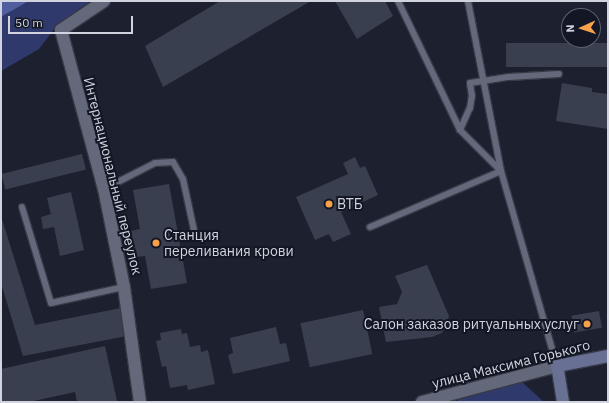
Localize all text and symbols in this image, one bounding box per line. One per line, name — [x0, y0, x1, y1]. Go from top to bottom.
scale bar — [10, 8, 135, 34]
north arrow — [561, 8, 601, 48]
text: 50 m — [15, 15, 43, 30]
text: N — [563, 24, 577, 33]
street label: Интернациональный переулок — [80, 75, 146, 277]
place label: ВТБ — [337, 196, 363, 212]
marker: ВТБ — [324, 199, 334, 209]
place label: Станция переливания крови — [164, 227, 294, 260]
marker: Станция переливания крови — [151, 238, 161, 248]
place label: Салон заказов ритуальных услуг — [364, 316, 579, 332]
marker: Салон заказов ритуальных услуг — [582, 319, 592, 329]
street label: улица Максима Горького — [430, 336, 592, 392]

